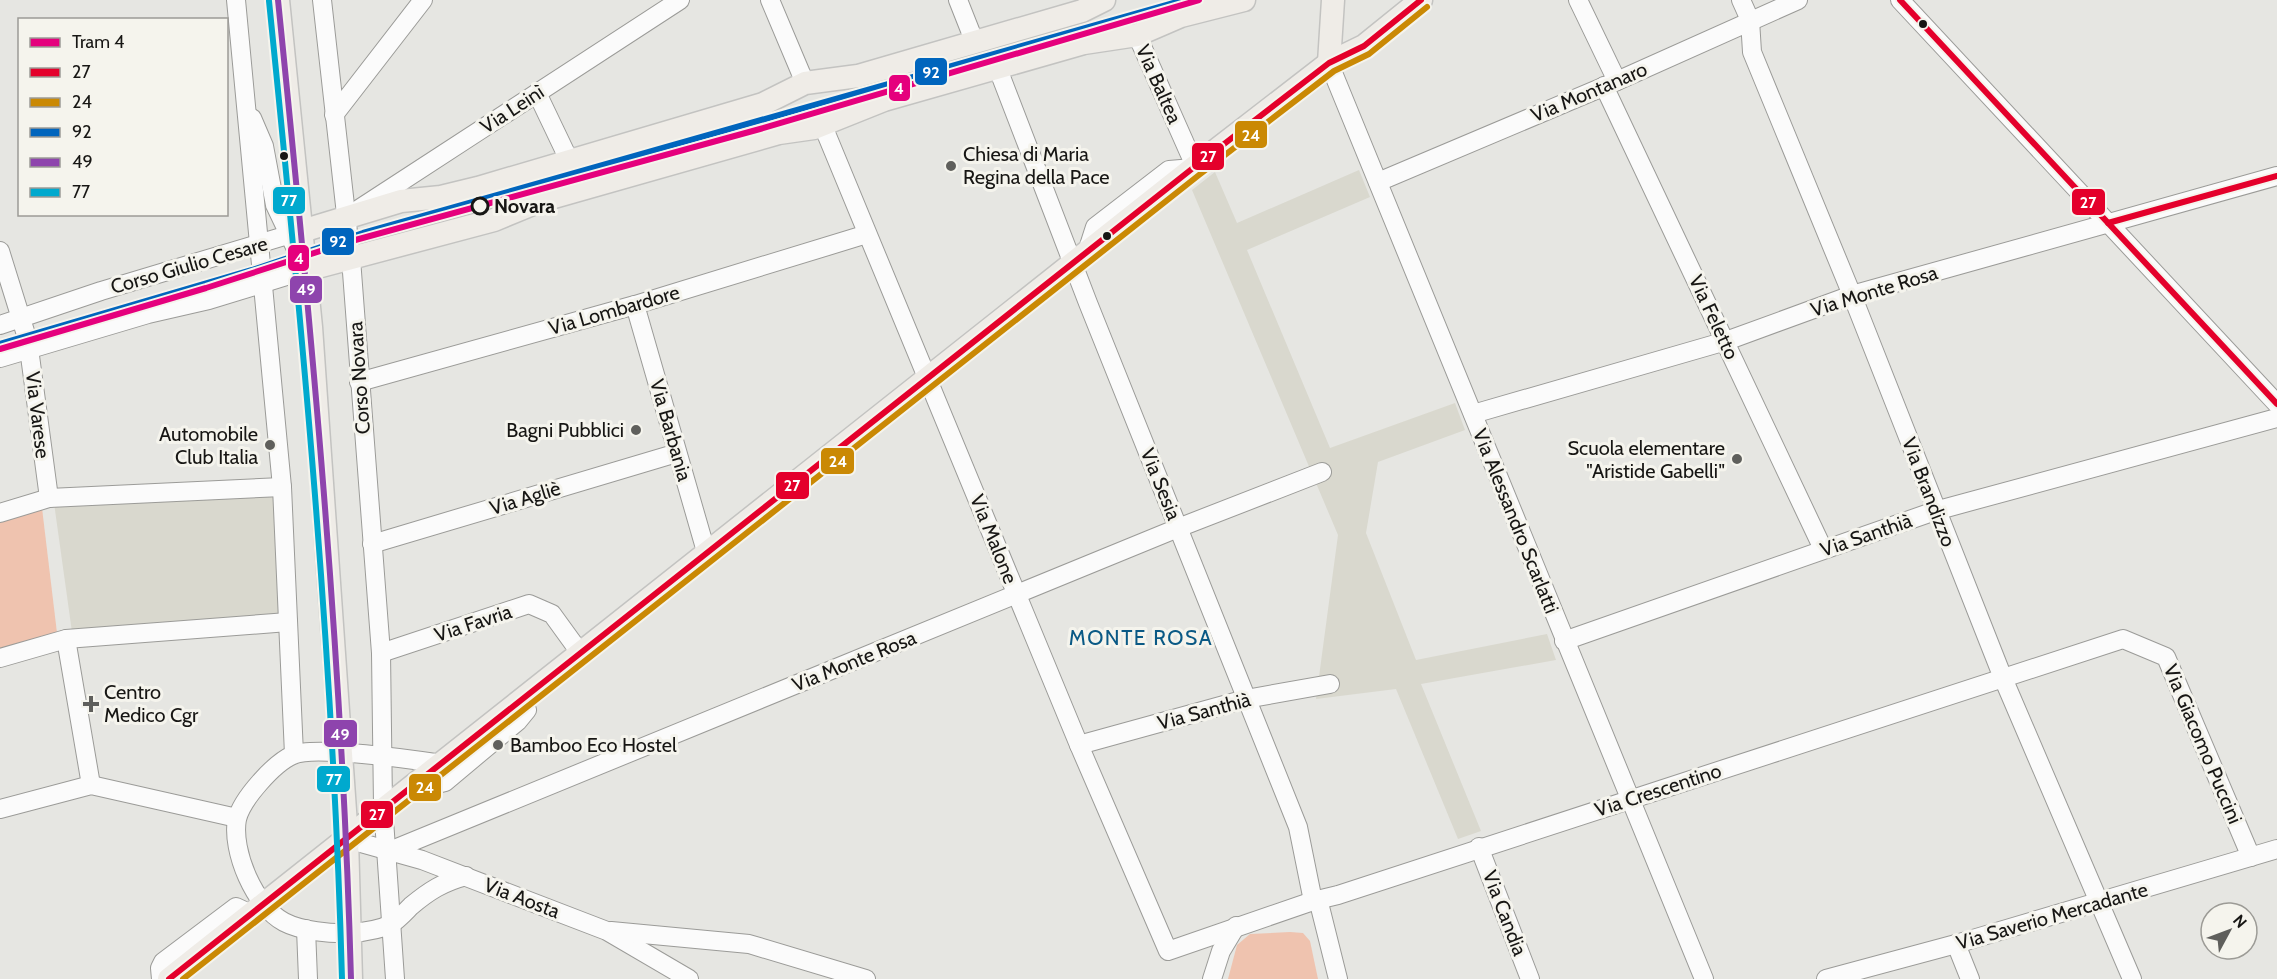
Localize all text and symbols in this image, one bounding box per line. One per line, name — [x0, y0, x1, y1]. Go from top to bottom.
legend — [18, 18, 228, 216]
unlabelled marker — [1917, 18, 1929, 30]
text: Tram 4 — [72, 31, 124, 53]
street label: Via Baltea — [1131, 41, 1187, 128]
line badge: 92 — [914, 57, 948, 86]
street label: Via Montanaro — [1527, 57, 1651, 127]
text: 27 — [72, 61, 91, 83]
text: 92 — [922, 63, 940, 82]
line badge: 4 — [888, 74, 911, 102]
text: 4 — [894, 79, 904, 98]
street label: Via Leinì — [476, 80, 548, 138]
text: 24 — [72, 91, 92, 113]
line badge: 24 — [1234, 120, 1268, 149]
text: 92 — [72, 121, 92, 143]
text: 24 — [1242, 126, 1260, 145]
place label: Chiesa di Maria Regina della Pace — [963, 142, 1110, 189]
line badge: 27 — [1191, 142, 1225, 171]
text: 27 — [1200, 147, 1217, 166]
unlabelled marker — [278, 150, 290, 162]
text: 49 — [72, 151, 93, 173]
marker: Chiesa di Maria Regina della Pace — [944, 159, 958, 173]
text: 77 — [72, 181, 90, 203]
line badge: 77 — [272, 186, 306, 215]
line badge: 27 — [2071, 188, 2106, 216]
text: 77 — [281, 191, 298, 210]
text: 27 — [2080, 193, 2097, 212]
place label: Novara — [494, 194, 555, 218]
marker: Novara — [471, 197, 489, 215]
line badge: 92 — [321, 227, 355, 256]
unlabelled marker — [1101, 230, 1113, 242]
street label: Corso Giulio Cesare — [108, 231, 270, 299]
text: 92 — [329, 232, 347, 251]
line badge: 4 — [287, 244, 310, 272]
text: 4 — [294, 249, 304, 268]
street label: Via Monte Rosa — [1808, 260, 1941, 322]
street label: Via Feletto — [1684, 271, 1744, 363]
line badge: 49 — [289, 275, 323, 304]
text: 49 — [297, 280, 315, 299]
street label: Via Lombardore — [546, 280, 682, 340]
street label: Corso Novara — [343, 320, 375, 435]
street label: Via Varese — [21, 370, 55, 460]
street label: Via Barbania — [645, 376, 697, 484]
place label: Bagni Pubblici — [506, 418, 624, 442]
place label: Automobile Club Italia — [159, 422, 258, 469]
marker: Bagni Pubblici — [629, 423, 643, 437]
street label: Via Alessandro Scarlatti — [1468, 425, 1564, 617]
street label: Via Brandizzo — [1897, 434, 1961, 550]
place label: Scuola elementare "Aristide Gabelli" — [1567, 436, 1725, 483]
marker: Automobile Club Italia — [263, 438, 277, 452]
street label: Via Sesia — [1136, 445, 1186, 524]
line badge: 24 — [820, 447, 855, 475]
text: 24 — [829, 452, 847, 471]
marker: Scuola elementare "Aristide Gabelli" — [1730, 452, 1744, 466]
line badge: 27 — [775, 471, 810, 500]
street label: Via Agliè — [487, 476, 563, 520]
text: 27 — [784, 476, 801, 495]
street label: Via Malone — [965, 491, 1023, 587]
street label: Via Santhià — [1817, 508, 1915, 562]
street label: Via Favria — [431, 599, 515, 647]
street label: Via Monte Rosa — [789, 625, 920, 697]
district label: MONTE ROSA — [1069, 625, 1213, 650]
street label: Via Giacomo Puccini — [2159, 661, 2247, 827]
place label: Centro Medico Cgr — [104, 680, 199, 727]
street label: Via Santhià — [1155, 687, 1253, 735]
marker: Centro Medico Cgr — [82, 695, 100, 713]
line badge: 49 — [323, 719, 358, 748]
text: 49 — [331, 725, 349, 744]
place label: Bamboo Eco Hostel — [510, 733, 677, 757]
marker: Bamboo Eco Hostel — [491, 738, 505, 752]
street label: Via Crescentino — [1592, 758, 1724, 822]
line badge: 77 — [316, 765, 351, 793]
text: 77 — [326, 770, 343, 789]
line badge: 24 — [408, 773, 442, 802]
text: 24 — [416, 778, 434, 797]
line badge: 27 — [360, 800, 394, 829]
text: 27 — [369, 805, 386, 824]
street label: Via Candia — [1478, 867, 1532, 959]
street label: Via Aosta — [481, 873, 564, 924]
street label: Via Saverio Mercadante — [1954, 877, 2150, 955]
north arrow — [2199, 901, 2259, 961]
text: N — [2229, 911, 2251, 932]

